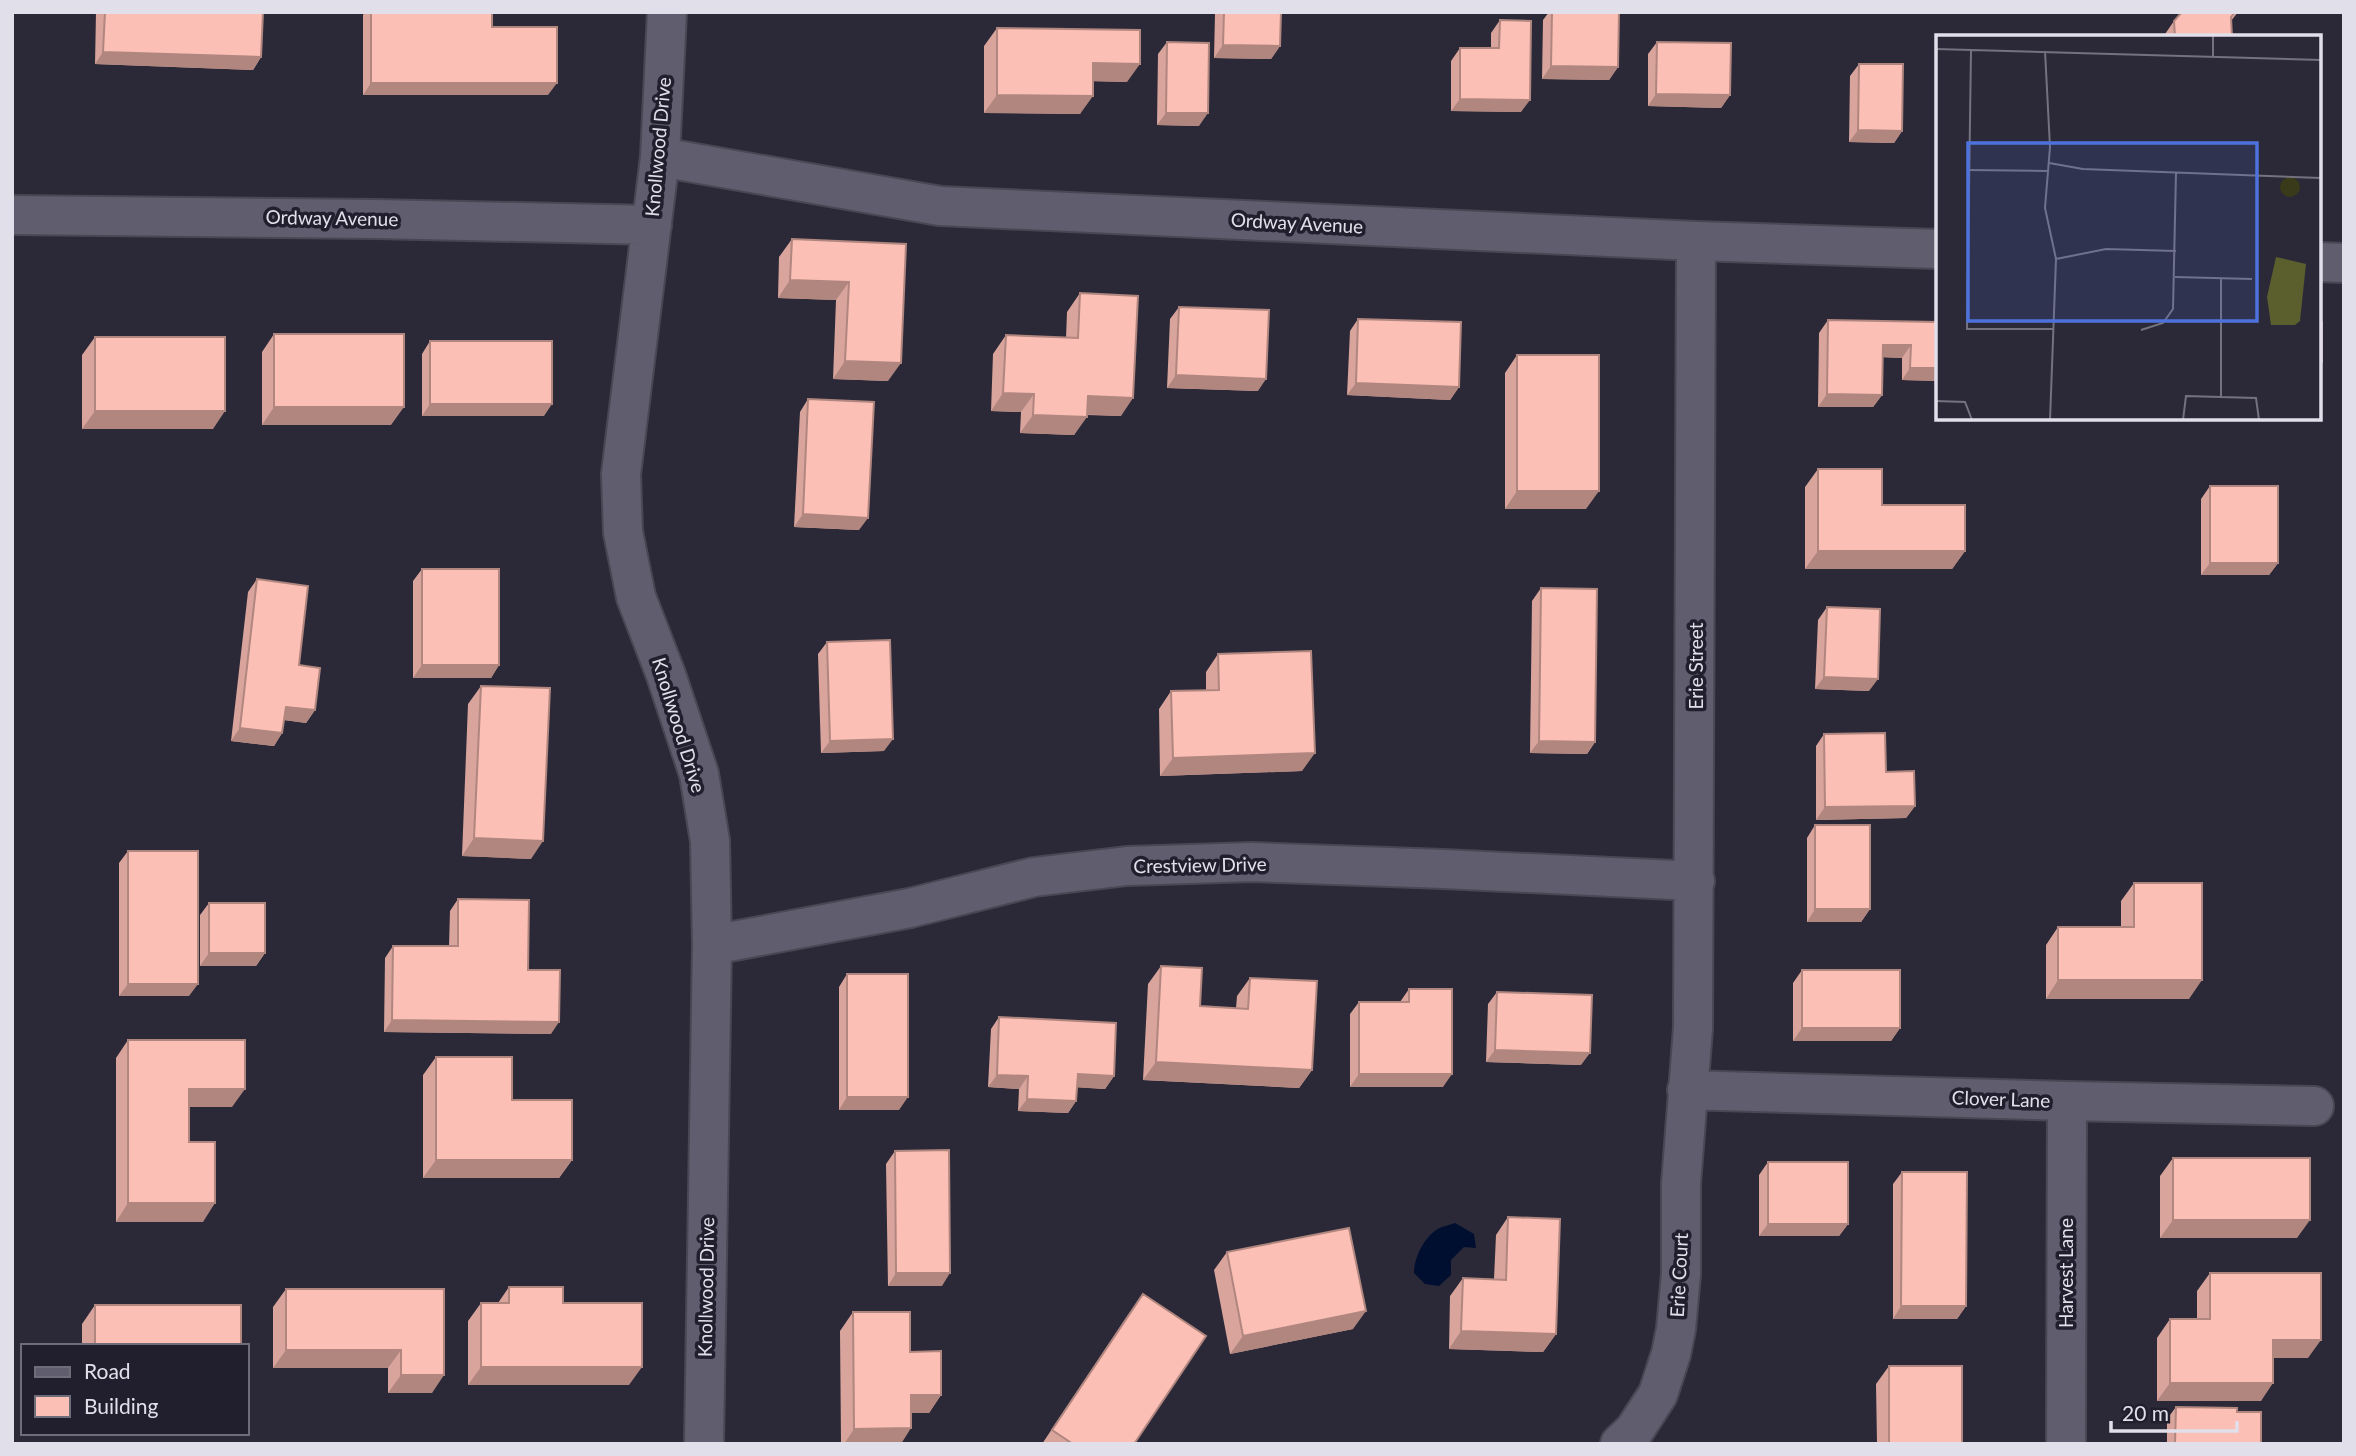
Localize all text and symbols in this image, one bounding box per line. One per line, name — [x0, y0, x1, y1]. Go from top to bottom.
inset map — [1936, 35, 2321, 420]
street label: Knollwood Drive — [640, 76, 675, 218]
street label: Ordway Avenue — [265, 205, 399, 230]
street label: Ordway Avenue — [1230, 208, 1364, 237]
street label: Erie Street — [1684, 622, 1707, 710]
street label: Knollwood Drive — [648, 655, 711, 795]
street label: Crestview Drive — [1133, 852, 1267, 877]
street label: Clover Lane — [1951, 1085, 2051, 1112]
street label: Knollwood Drive — [693, 1217, 718, 1357]
street label: Harvest Lane — [2054, 1218, 2077, 1328]
street label: Erie Court — [1665, 1232, 1692, 1318]
legend — [21, 1344, 248, 1435]
text: Road — [84, 1358, 131, 1383]
scale bar — [2111, 1390, 2237, 1434]
text: Building — [84, 1393, 159, 1418]
text: 20 m — [2122, 1400, 2169, 1425]

